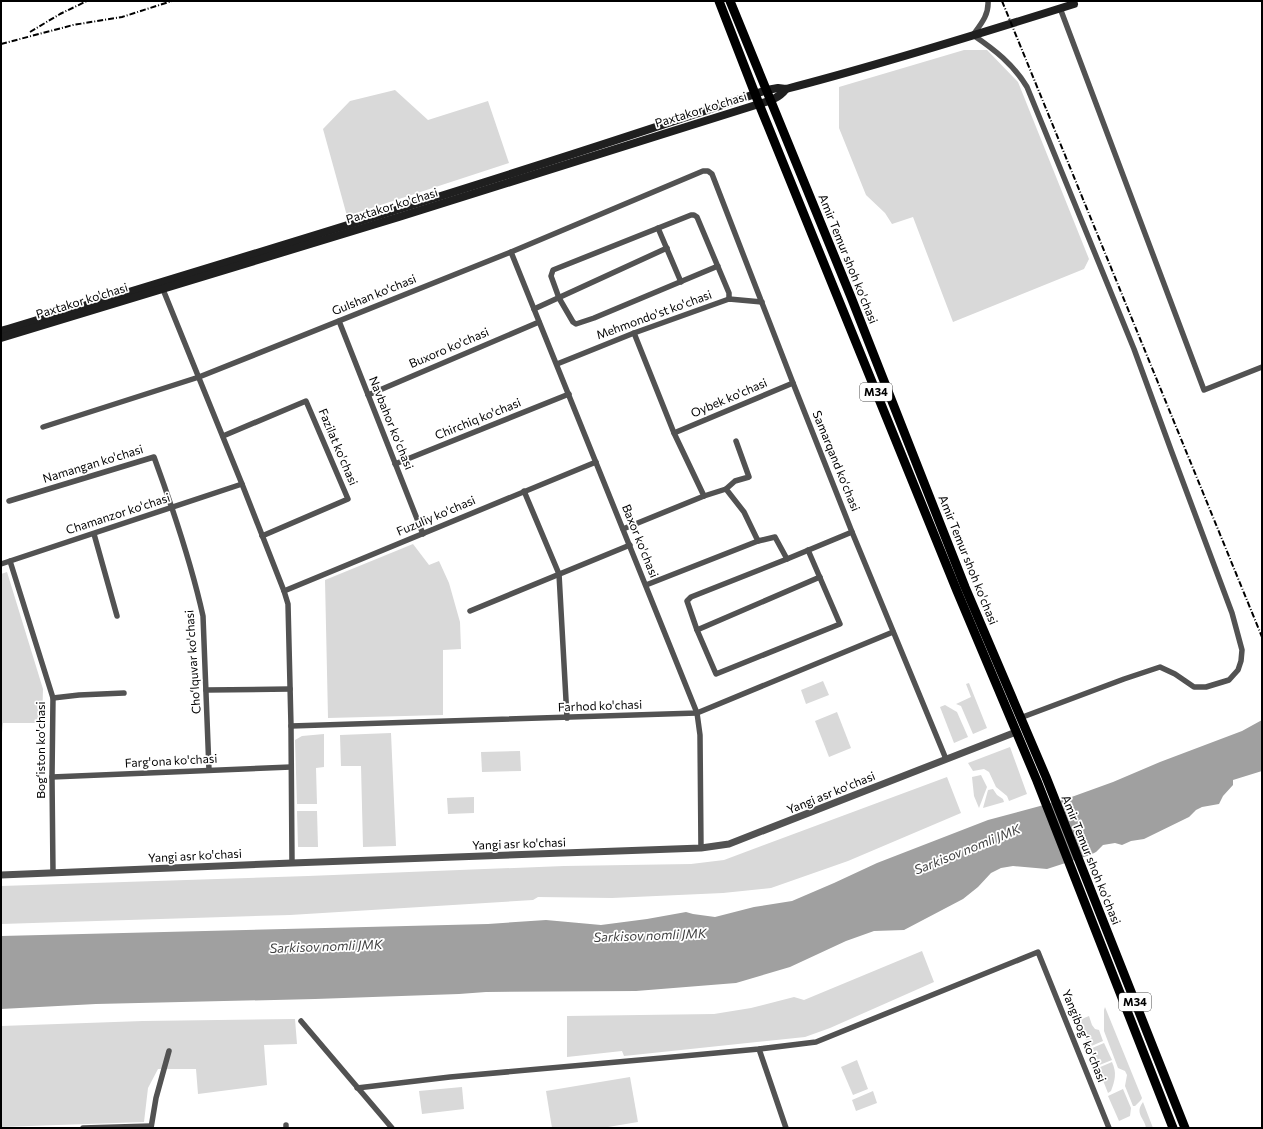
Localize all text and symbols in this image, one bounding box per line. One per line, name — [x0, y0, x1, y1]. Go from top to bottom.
street label: Paxtakor ko'chasi — [653, 88, 748, 130]
street label: Paxtakor ko'chasi — [344, 184, 439, 226]
street label: Amir Temur shoh ko'chasi — [817, 192, 881, 325]
street label: Gulshan ko'chasi — [329, 271, 418, 317]
street label: Paxtakor ko'chasi — [34, 279, 129, 321]
street label: Mehmondo'st ko'chasi — [594, 287, 713, 341]
street label: Buxoro ko'chasi — [407, 324, 491, 370]
street label: Navbahor ko'chasi — [367, 374, 417, 471]
street label: Oybek ko'chasi — [688, 375, 769, 419]
road number: M34 — [860, 383, 892, 401]
street label: Chirchiq ko'chasi — [433, 394, 523, 442]
street label: Fazilat ko'chasi — [316, 406, 361, 487]
street label: Samarqand ko‘chasi — [810, 408, 863, 513]
street label: Namangan ko'chasi — [41, 441, 145, 485]
street label: Chamanzor ko'chasi — [64, 490, 172, 536]
street label: Fuzuliy ko'chasi — [394, 492, 477, 538]
street label: Amir Temur shoh ko'chasi — [937, 493, 1001, 626]
street label: Baxor ko'chasi — [620, 502, 662, 579]
street label: Cho‘lquvar ko'chasi — [181, 610, 203, 715]
street label: Farhod ko'chasi — [558, 697, 642, 713]
street label: Bog‘iston ko'chasi — [33, 701, 47, 799]
street label: Farg'ona ko'chasi — [124, 751, 218, 769]
street label: Yangi asr ko'chasi — [784, 768, 877, 816]
street label: Amir Temur shoh ko'chasi — [1060, 793, 1124, 926]
water label: Sarkisov nomli JMK — [912, 820, 1024, 878]
street label: Yangi asr ko'chasi — [472, 834, 566, 852]
street label: Yangi asr ko'chasi — [148, 846, 242, 864]
water label: Sarkisov nomli JMK — [593, 925, 708, 945]
water label: Sarkisov nomli JMK — [269, 936, 384, 956]
street label: Yangibog‘ ko'chasi — [1060, 987, 1110, 1084]
road number: M34 — [1119, 993, 1151, 1011]

